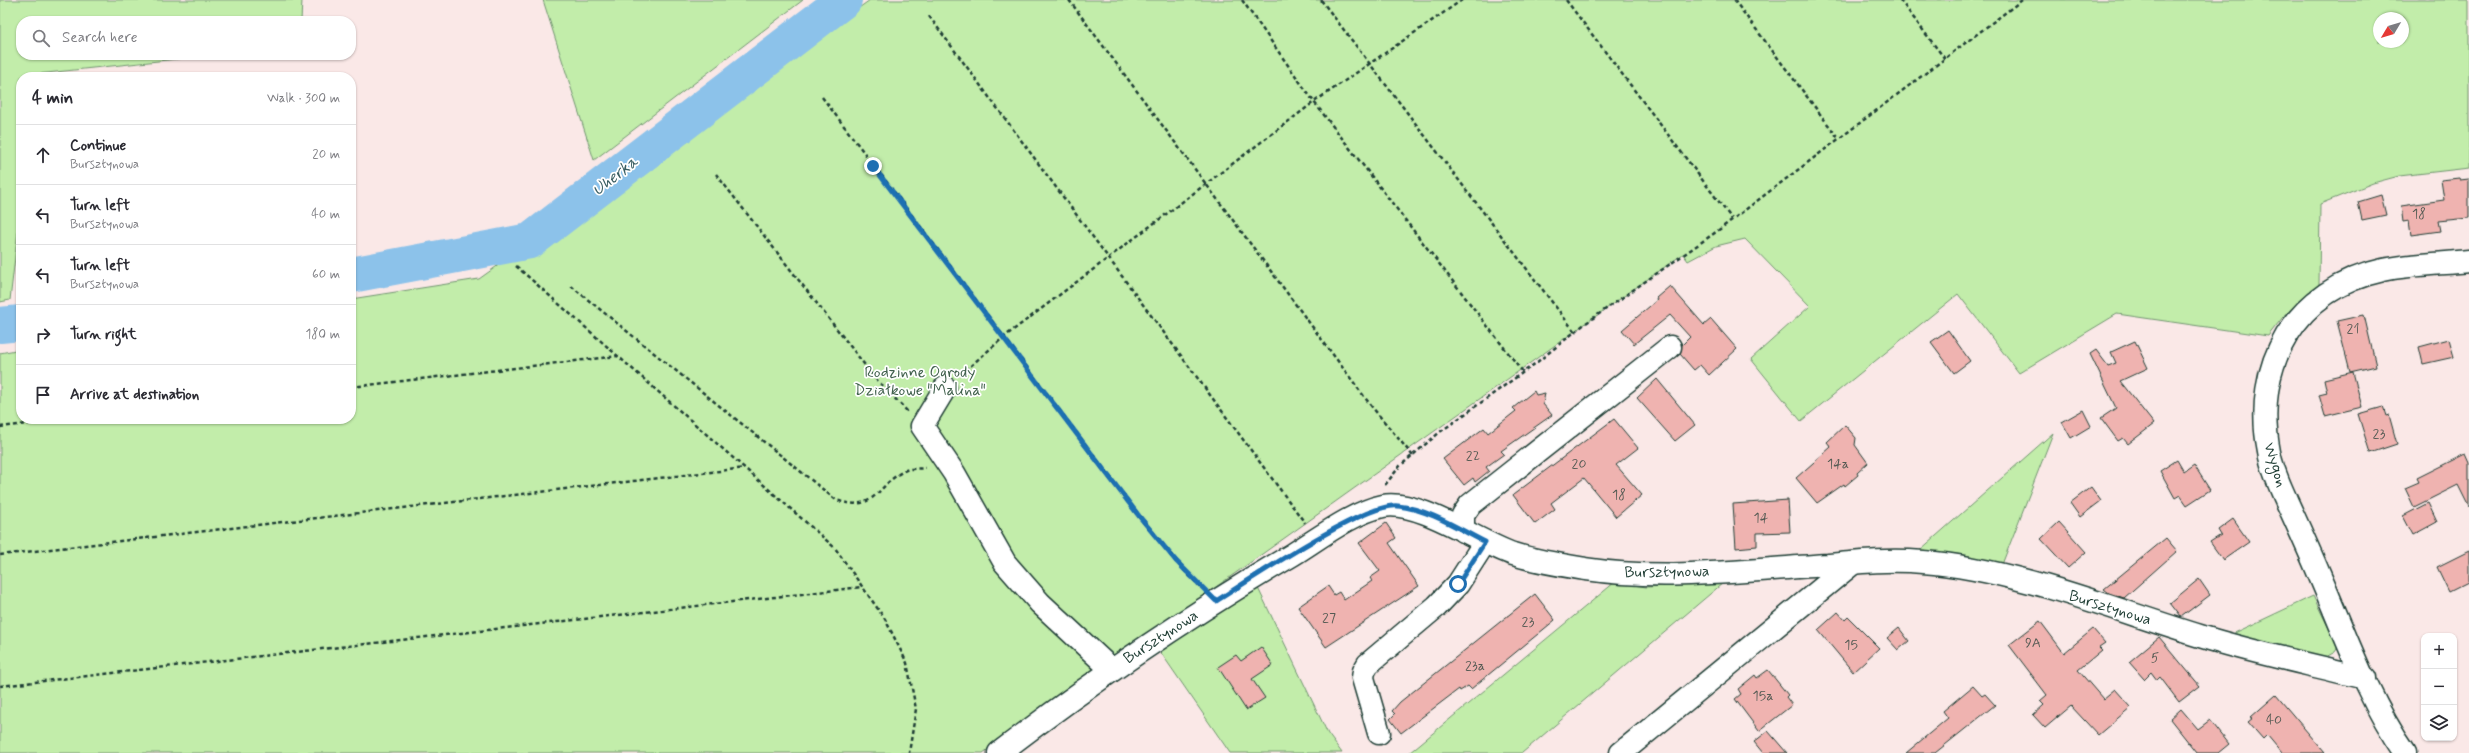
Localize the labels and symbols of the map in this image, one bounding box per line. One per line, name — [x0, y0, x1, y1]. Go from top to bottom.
north arrow — [2373, 12, 2409, 48]
water label: Uherka — [587, 151, 643, 201]
route end — [864, 157, 882, 175]
house number: 18 — [2412, 205, 2426, 223]
house number: 21 — [2347, 320, 2359, 338]
park label: Rodzinne Ogrody Działkowe "Malina" — [854, 362, 986, 401]
house number: 23 — [2373, 425, 2385, 443]
street label: Wygon — [2257, 440, 2292, 490]
house number: 22 — [1466, 447, 1480, 465]
house number: 20 — [1572, 455, 1586, 473]
house number: 14a — [1827, 455, 1849, 473]
house number: 18 — [1612, 486, 1626, 504]
house number: 14 — [1754, 509, 1769, 527]
street label: Bursztynowa — [1624, 561, 1710, 583]
route start — [1449, 575, 1467, 593]
street label: Bursztynowa — [2066, 586, 2154, 631]
street label: Bursztynowa — [1120, 605, 1203, 669]
house number: 27 — [1322, 609, 1336, 627]
house number: 23 — [1522, 613, 1534, 631]
house number: 9A — [2025, 634, 2041, 652]
house number: 15 — [1844, 636, 1858, 654]
house number: 5 — [2151, 649, 2159, 667]
house number: 23a — [1465, 657, 1485, 675]
house number: 15a — [1753, 687, 1773, 705]
house number: 40 — [2266, 711, 2282, 729]

